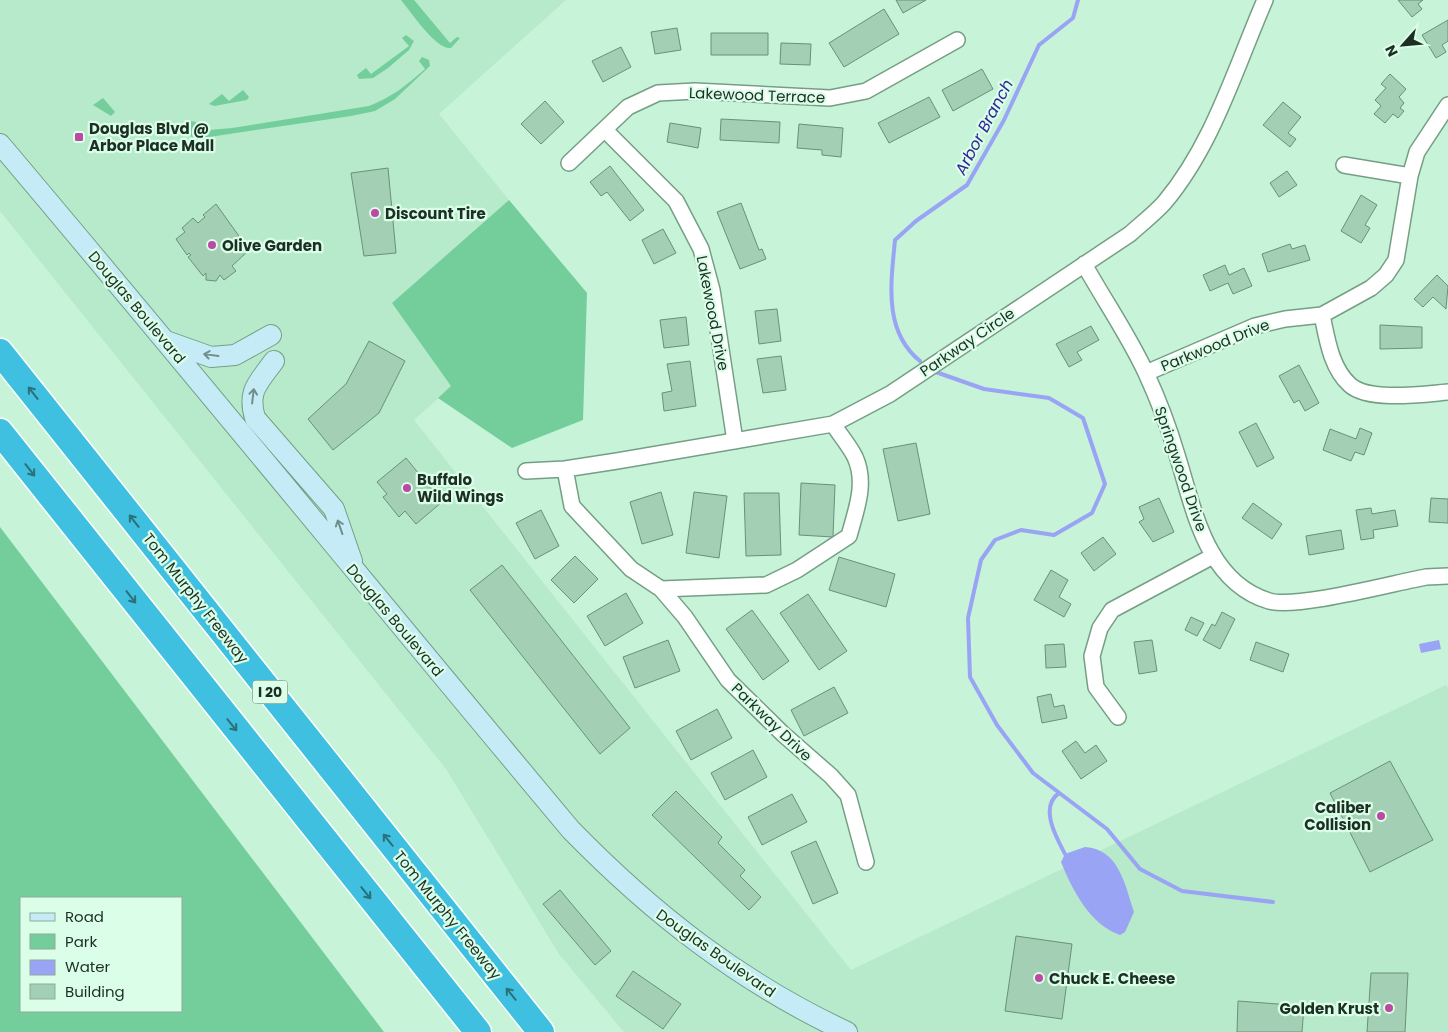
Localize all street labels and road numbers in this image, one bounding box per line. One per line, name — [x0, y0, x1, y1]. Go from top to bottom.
street label: Lakewood Terrace — [688, 82, 826, 108]
street label: Douglas Boulevard — [84, 246, 190, 368]
street label: Lakewood Drive — [692, 254, 734, 372]
street label: Parkway Circle — [916, 303, 1018, 381]
street label: Parkwood Drive — [1158, 314, 1272, 376]
street label: Springwood Drive — [1150, 404, 1212, 534]
street label: Tom Murphy Freeway — [138, 528, 254, 668]
street label: Douglas Boulevard — [342, 559, 448, 681]
street label: Parkway Drive — [727, 678, 817, 766]
road number: I 20 — [252, 680, 288, 704]
street label: Tom Murphy Freeway — [389, 846, 507, 984]
street label: Douglas Boulevard — [652, 904, 780, 1002]

